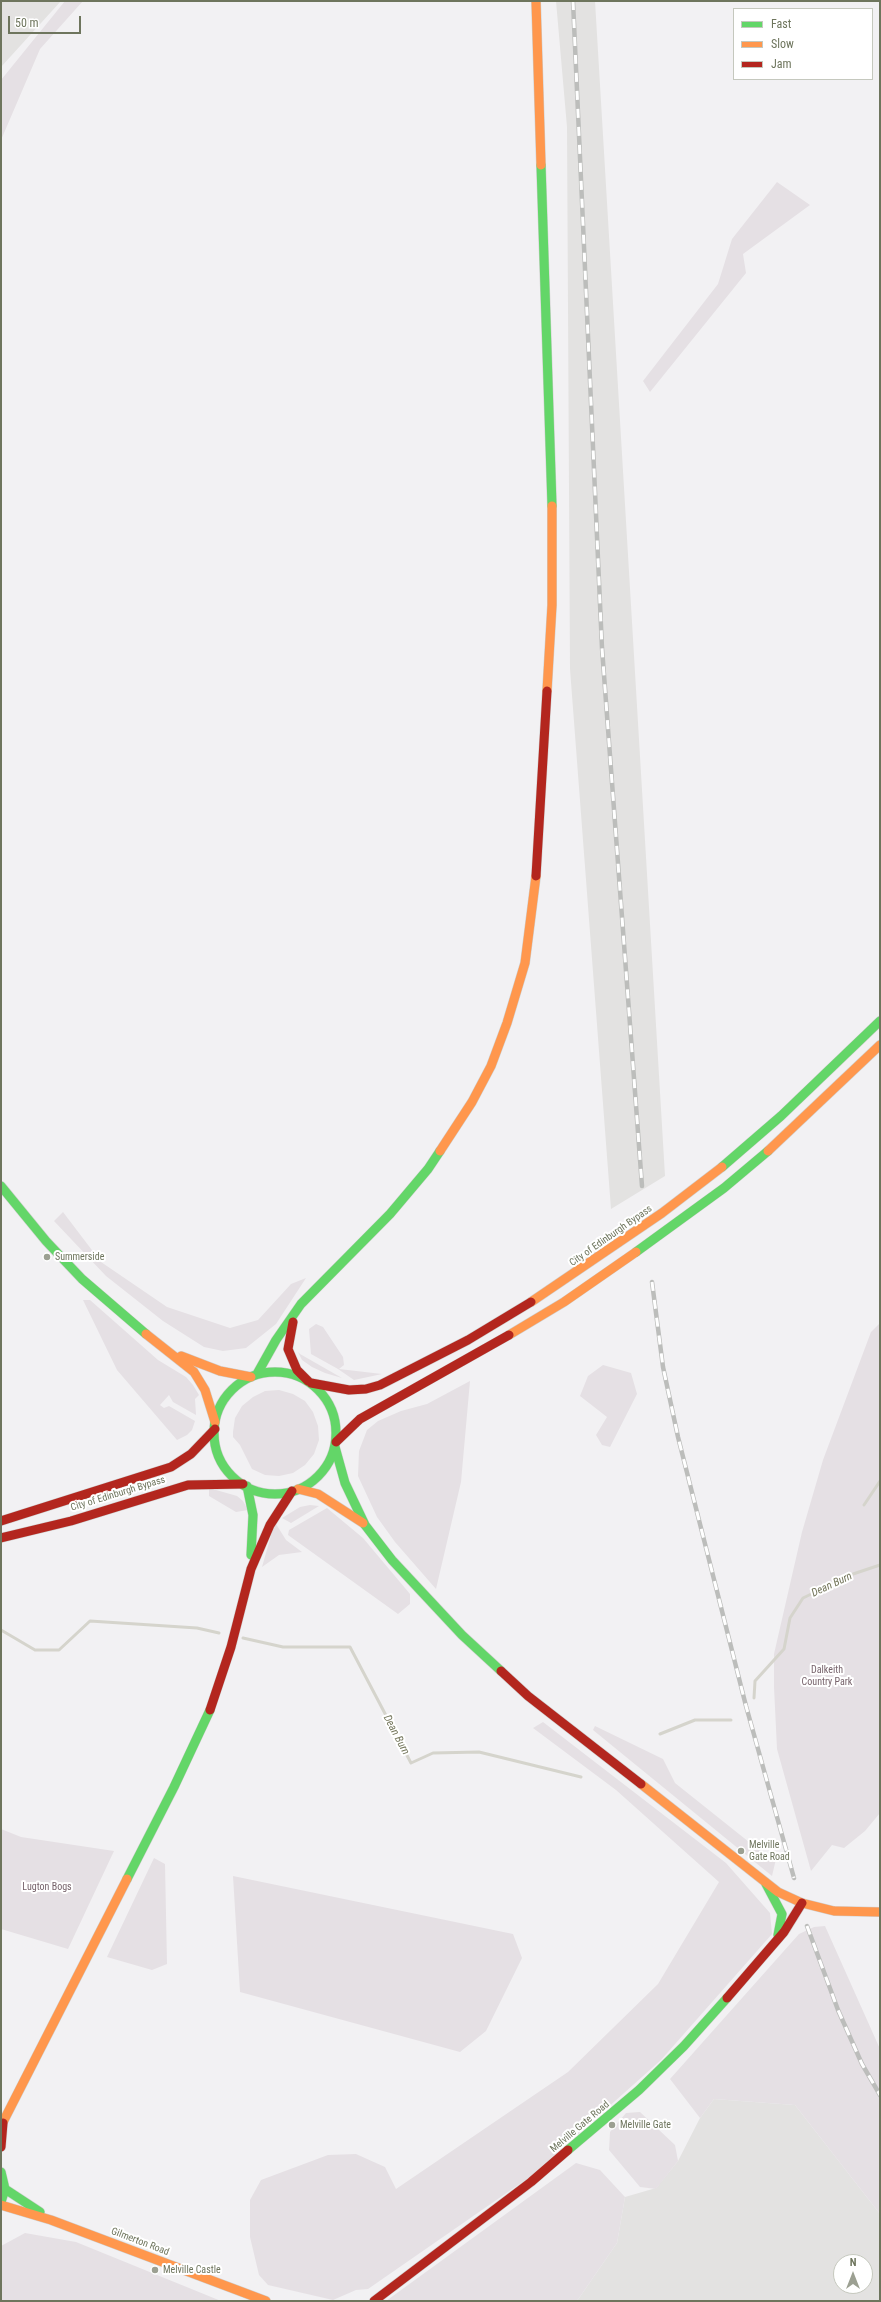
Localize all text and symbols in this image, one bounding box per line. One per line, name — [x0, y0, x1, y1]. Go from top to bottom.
scale bar — [10, 8, 83, 34]
legend — [733, 8, 873, 80]
text: 50 m — [15, 16, 39, 30]
text: Fast — [771, 17, 791, 31]
text: Slow — [771, 37, 794, 51]
text: Jam — [771, 57, 792, 71]
street label: City of Edinburgh Bypass — [567, 1203, 655, 1269]
place label: Summerside — [55, 1251, 104, 1263]
marker: Summerside — [42, 1252, 52, 1262]
street label: City of Edinburgh Bypass — [69, 1474, 167, 1514]
water label: Dean Burn — [810, 1570, 854, 1600]
park label: Dalkeith Country Park — [802, 1664, 852, 1688]
water label: Dean Burn — [380, 1713, 412, 1757]
place label: Melville Gate Road — [749, 1839, 790, 1862]
marker: Melville Gate Road — [736, 1846, 746, 1856]
park label: Lugton Bogs — [22, 1881, 72, 1893]
street label: Melville Gate Road — [548, 2099, 612, 2155]
place label: Melville Gate — [620, 2119, 671, 2131]
marker: Melville Gate — [607, 2120, 617, 2130]
street label: Gilmerton Road — [109, 2225, 171, 2259]
north arrow — [833, 2254, 873, 2294]
text: N — [850, 2256, 856, 2269]
place label: Melville Castle — [163, 2264, 221, 2276]
marker: Melville Castle — [150, 2265, 160, 2275]

